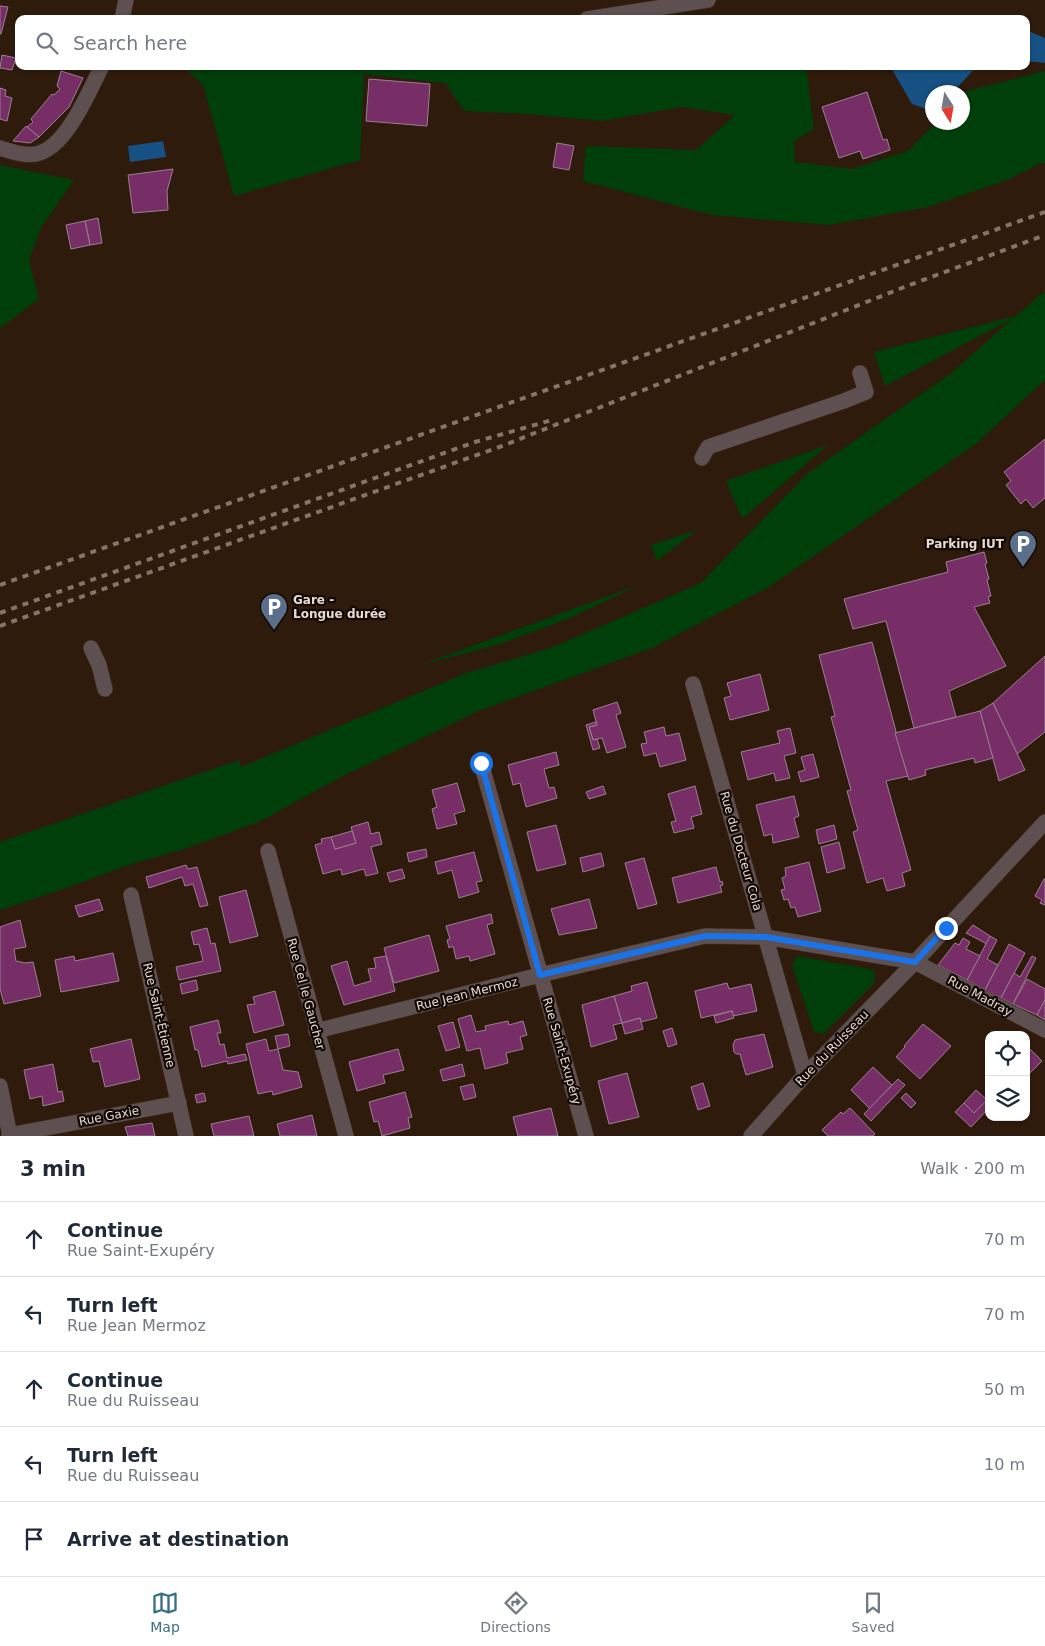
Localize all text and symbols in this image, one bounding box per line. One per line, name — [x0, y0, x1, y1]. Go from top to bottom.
search box — [15, 15, 1030, 70]
icon: search — [33, 29, 61, 57]
text: Search here — [73, 32, 187, 54]
north arrow — [925, 85, 970, 130]
parking icon: Parking IUT — [1008, 529, 1038, 568]
place label: Parking IUT — [926, 537, 1005, 551]
parking icon: Gare - Longue durée — [259, 592, 289, 631]
place label: Gare - Longue durée — [293, 593, 386, 621]
route start — [470, 752, 493, 775]
street label: Rue du Docteur Cola — [717, 790, 765, 912]
route end — [935, 917, 958, 940]
street label: Rue Cel le Gaucher — [284, 937, 328, 1051]
street label: Rue Saint-Étienne — [140, 961, 179, 1069]
street label: Rue Madray — [945, 973, 1015, 1019]
street label: Rue Jean Mermoz — [415, 975, 519, 1013]
street label: Rue Saint-Exupéry — [540, 996, 584, 1106]
street label: Rue du Ruisseau — [792, 1007, 872, 1089]
map controls — [985, 1031, 1030, 1121]
button: locate — [985, 1031, 1030, 1076]
button: layers — [985, 1076, 1030, 1121]
street label: Rue Gaxie — [78, 1103, 140, 1129]
text: 3 min — [20, 1157, 86, 1181]
text: Walk · 200 m — [920, 1159, 1025, 1178]
text: Continue — [67, 1219, 163, 1241]
icon: ahead — [20, 1225, 48, 1253]
text: 70 m — [984, 1230, 1025, 1249]
text: Rue Saint-Exupéry — [67, 1241, 215, 1260]
text: Turn left — [67, 1294, 158, 1316]
icon: left — [20, 1300, 48, 1328]
text: 70 m — [984, 1305, 1025, 1324]
text: Rue Jean Mermoz — [67, 1316, 206, 1335]
text: Continue — [67, 1369, 163, 1391]
icon: ahead — [20, 1375, 48, 1403]
text: 50 m — [984, 1380, 1025, 1399]
text: Rue du Ruisseau — [67, 1391, 199, 1410]
text: Turn left — [67, 1444, 158, 1466]
icon: left — [20, 1450, 48, 1478]
text: 10 m — [984, 1455, 1025, 1474]
text: Rue du Ruisseau — [67, 1466, 199, 1485]
icon: arrive — [20, 1525, 48, 1553]
text: Arrive at destination — [67, 1528, 289, 1550]
tab: Map — [150, 1589, 180, 1635]
tab: Directions — [480, 1589, 551, 1635]
tab: Saved — [851, 1589, 895, 1635]

